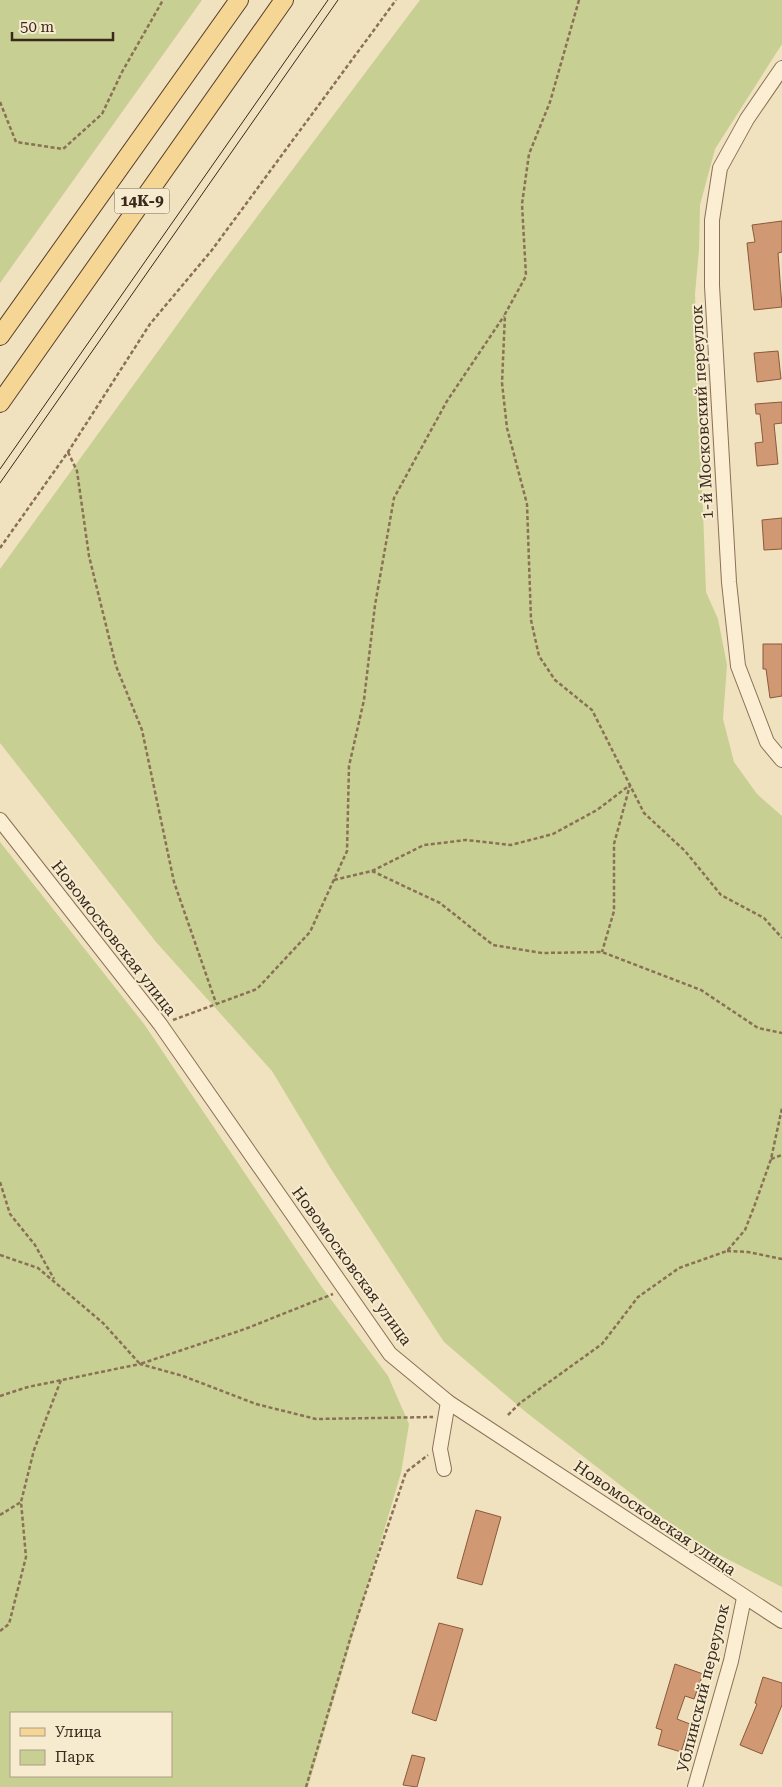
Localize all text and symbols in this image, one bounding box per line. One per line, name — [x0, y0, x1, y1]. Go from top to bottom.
scale bar — [12, 10, 114, 42]
text: 50 m — [20, 18, 55, 36]
road number: 14К-9 — [114, 188, 170, 214]
street label: 1-й Московский переулок — [687, 304, 717, 520]
street label: Новомосковская улица — [48, 857, 181, 1020]
street label: Новомосковская улица — [288, 1183, 416, 1349]
street label: Новомосковская улица — [570, 1457, 740, 1580]
street label: Ублинский переулок — [673, 1602, 733, 1774]
legend — [10, 1712, 172, 1777]
text: Улица — [55, 1723, 101, 1741]
text: Парк — [55, 1748, 95, 1766]

